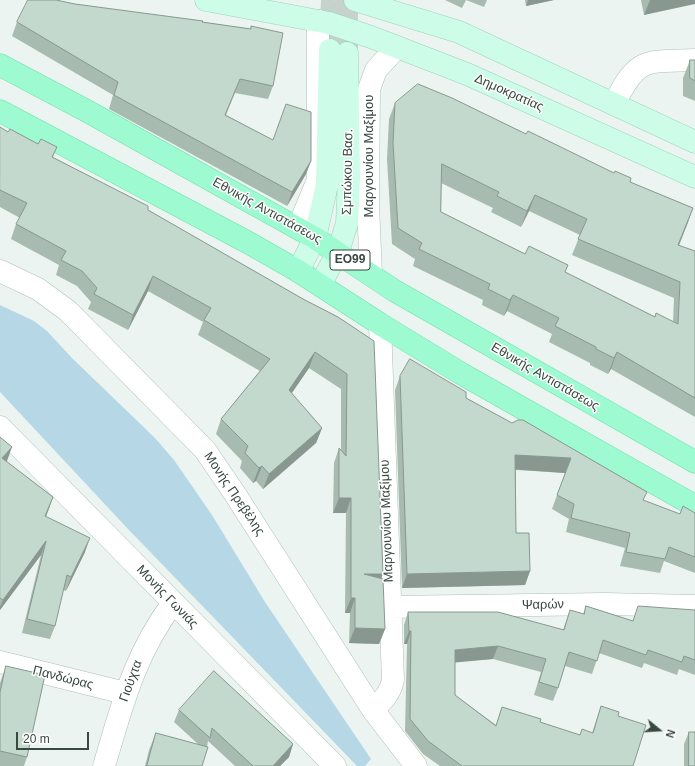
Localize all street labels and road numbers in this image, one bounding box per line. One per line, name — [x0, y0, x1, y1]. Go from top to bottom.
street label: Δημοκρατίας — [472, 71, 546, 115]
street label: Μαργουνίου Μαξίμου — [361, 95, 377, 217]
street label: Σμπώκου Βασ. — [339, 129, 357, 215]
street label: Εθνικής Αντιστάσεως — [210, 174, 324, 248]
road number: ΕΟ99 — [330, 250, 370, 270]
street label: Εθνικής Αντιστάσεως — [488, 340, 602, 414]
street label: Μονής Πρεβέλης — [200, 449, 268, 539]
street label: Μαργουνίου Μαξίμου — [377, 459, 397, 583]
street label: Μονής Γωνιάς — [133, 562, 201, 632]
street label: Ψαρών — [522, 597, 564, 613]
street label: Γιούχτα — [116, 658, 146, 704]
street label: Πανδώρας — [31, 663, 95, 693]

